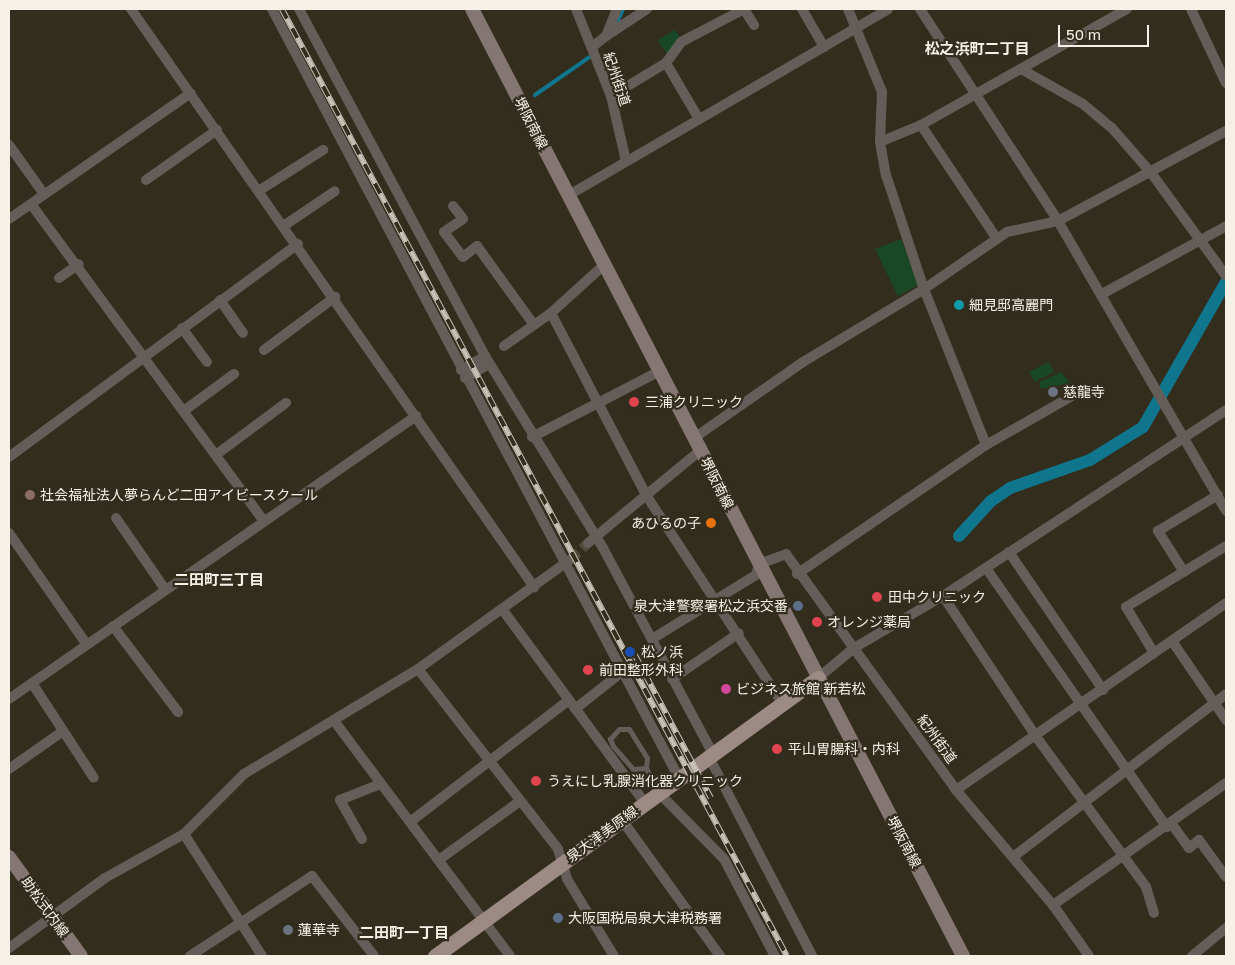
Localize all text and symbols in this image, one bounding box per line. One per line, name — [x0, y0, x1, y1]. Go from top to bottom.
scale bar — [1060, 15, 1151, 47]
text: 50 m — [1066, 25, 1101, 43]
district label: 松之浜町二丁目 — [925, 40, 1029, 58]
street label: 紀州街道 — [600, 50, 634, 108]
street label: 堺阪南線 — [511, 94, 551, 152]
place label: 細見邸高麗門 — [969, 297, 1053, 313]
marker: 細見邸高麗門 — [953, 299, 965, 311]
place label: 慈龍寺 — [1063, 384, 1105, 400]
marker: 慈龍寺 — [1047, 386, 1059, 398]
place label: 三浦クリニック — [645, 394, 743, 410]
marker: 三浦クリニック — [627, 395, 641, 409]
street label: 堺阪南線 — [697, 454, 737, 512]
place label: 社会福祉法人夢らんど二田アイビースクール — [40, 487, 320, 503]
marker: 社会福祉法人夢らんど二田アイビースクール — [24, 489, 36, 501]
place label: あひるの子 — [631, 515, 701, 531]
marker: あひるの子 — [705, 517, 717, 529]
district label: 二田町三丁目 — [174, 571, 264, 589]
place label: 田中クリニック — [888, 589, 986, 605]
marker: 田中クリニック — [870, 590, 884, 604]
place label: 泉大津警察署松之浜交番 — [634, 598, 788, 614]
marker: 泉大津警察署松之浜交番 — [792, 600, 804, 612]
place label: オレンジ薬局 — [827, 614, 911, 630]
marker: オレンジ薬局 — [811, 616, 823, 628]
place label: 松ノ浜 — [641, 644, 683, 660]
marker: 松ノ浜 — [623, 645, 637, 659]
place label: 前田整形外科 — [599, 662, 683, 678]
marker: 前田整形外科 — [581, 663, 595, 677]
place label: ビジネス旅館 新若松 — [736, 681, 865, 697]
marker: ビジネス旅館 新若松 — [720, 683, 732, 695]
street label: 紀州街道 — [914, 711, 960, 767]
place label: 平山胃腸科・内科 — [788, 741, 900, 757]
marker: 平山胃腸科・内科 — [770, 742, 784, 756]
place label: うえにし乳腺消化器クリニック — [547, 773, 743, 789]
marker: うえにし乳腺消化器クリニック — [529, 774, 543, 788]
street label: 泉大津美原線 — [563, 803, 641, 865]
street label: 堺阪南線 — [883, 813, 925, 871]
street label: 助松式内線 — [18, 874, 72, 940]
place label: 大阪国税局泉大津税務署 — [568, 910, 722, 926]
marker: 大阪国税局泉大津税務署 — [552, 912, 564, 924]
place label: 蓮華寺 — [298, 922, 340, 938]
marker: 蓮華寺 — [282, 924, 294, 936]
district label: 二田町一丁目 — [359, 924, 449, 942]

